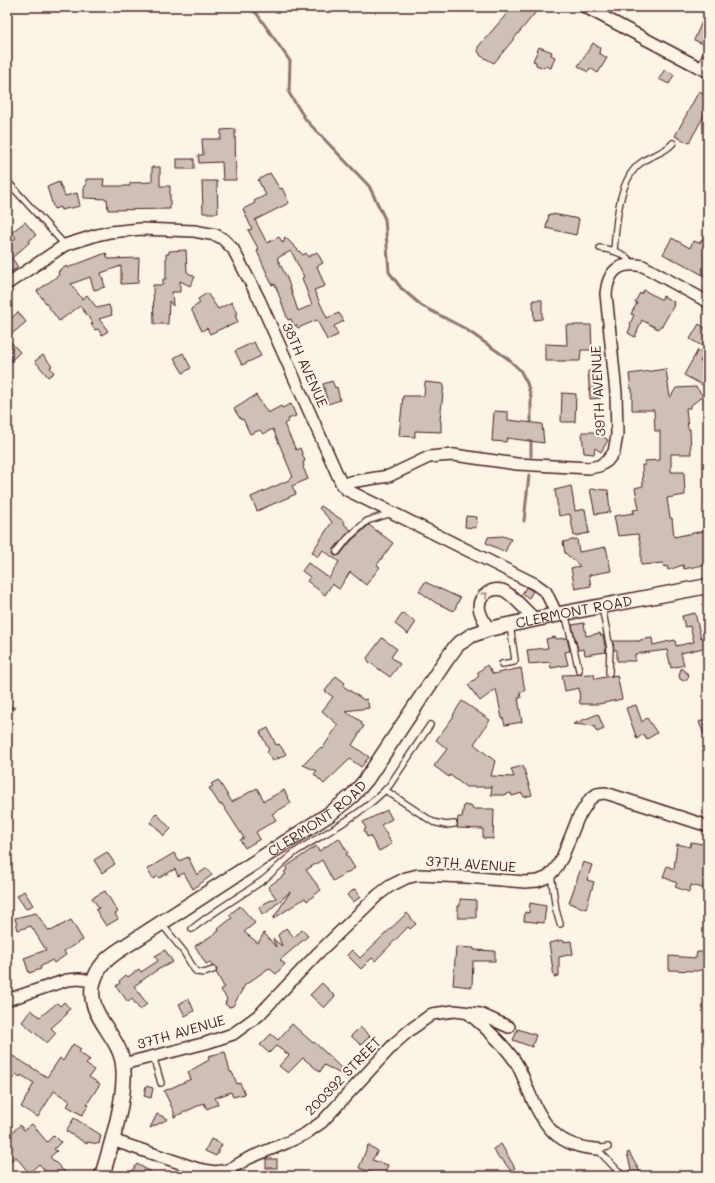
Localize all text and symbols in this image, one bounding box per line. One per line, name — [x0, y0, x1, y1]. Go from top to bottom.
street label: 38TH AVENUE — [278, 319, 333, 410]
street label: 39TH AVENUE — [586, 345, 609, 437]
street label: CLERMONT ROAD — [514, 591, 634, 632]
one-way arrow — [481, 593, 488, 600]
street label: CLERMONT ROAD — [264, 776, 371, 861]
street label: 37TH AVENUE — [425, 851, 517, 876]
street label: 37TH AVENUE — [135, 1010, 227, 1053]
street label: 200392 STREET — [300, 1032, 385, 1119]

